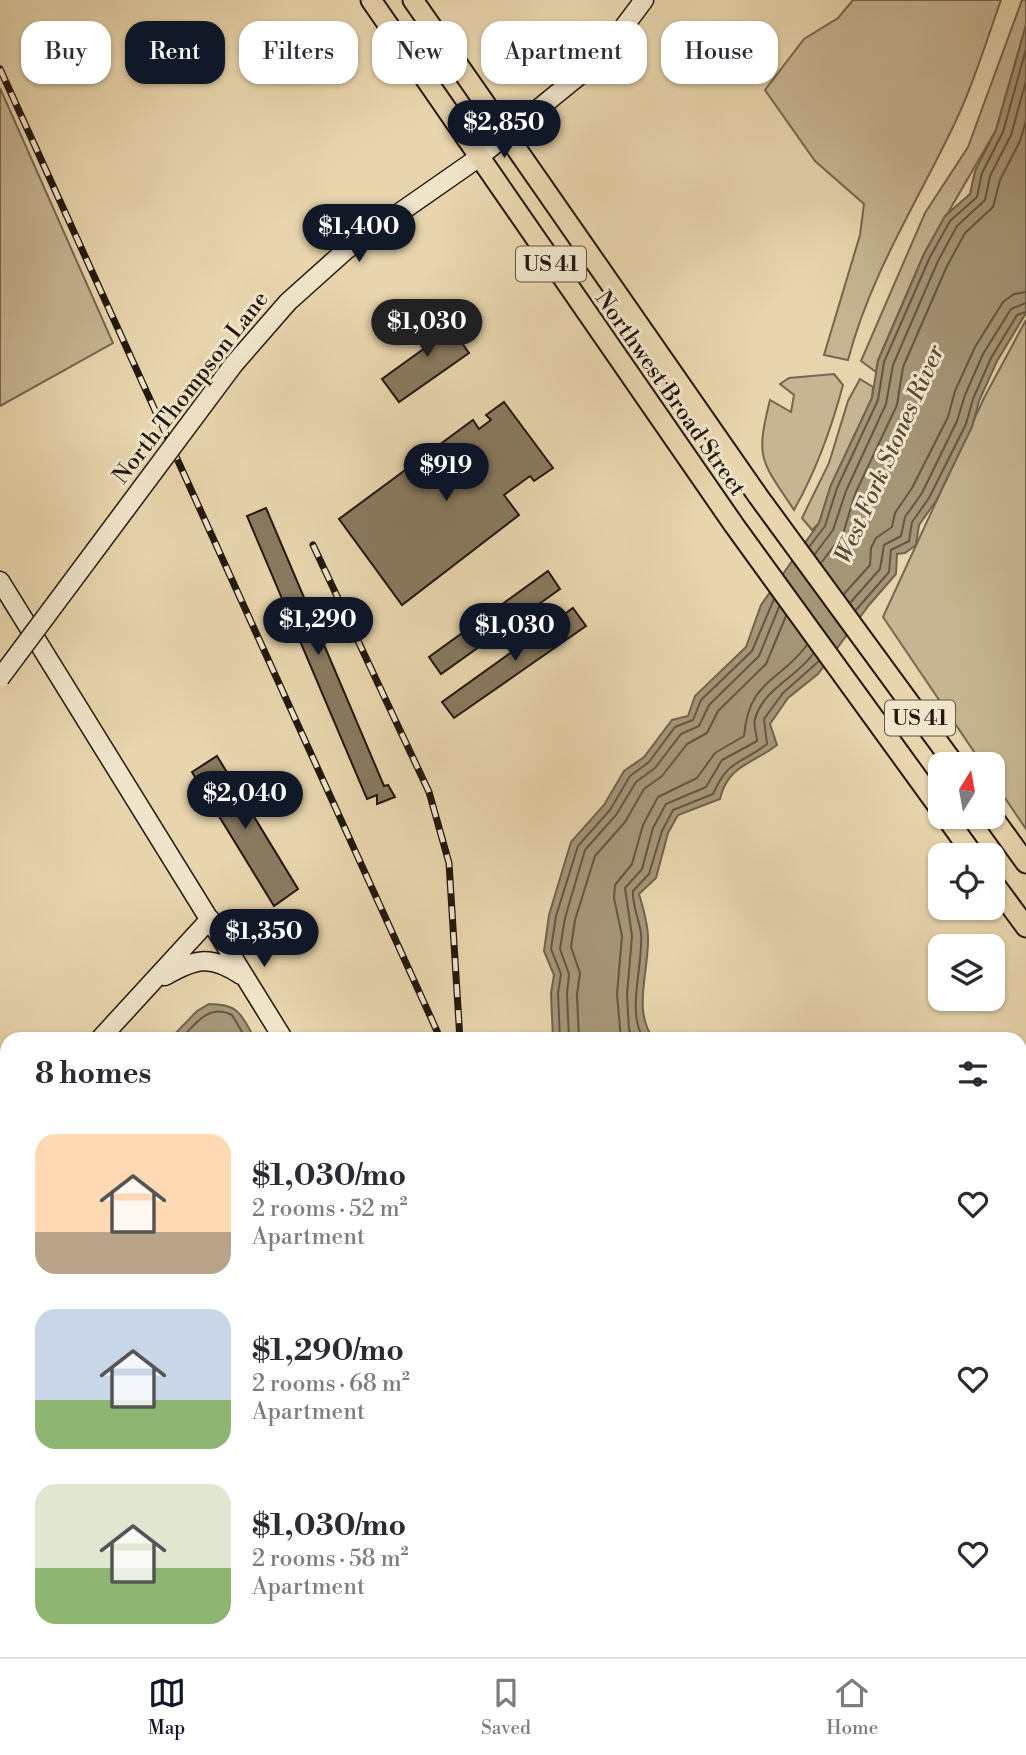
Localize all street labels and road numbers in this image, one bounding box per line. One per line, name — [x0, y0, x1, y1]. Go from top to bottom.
road number: US 41 — [516, 246, 586, 282]
street label: North Thompson Lane — [107, 286, 275, 489]
street label: Northwest Broad Street — [589, 286, 751, 501]
road number: US 41 — [885, 700, 955, 736]

